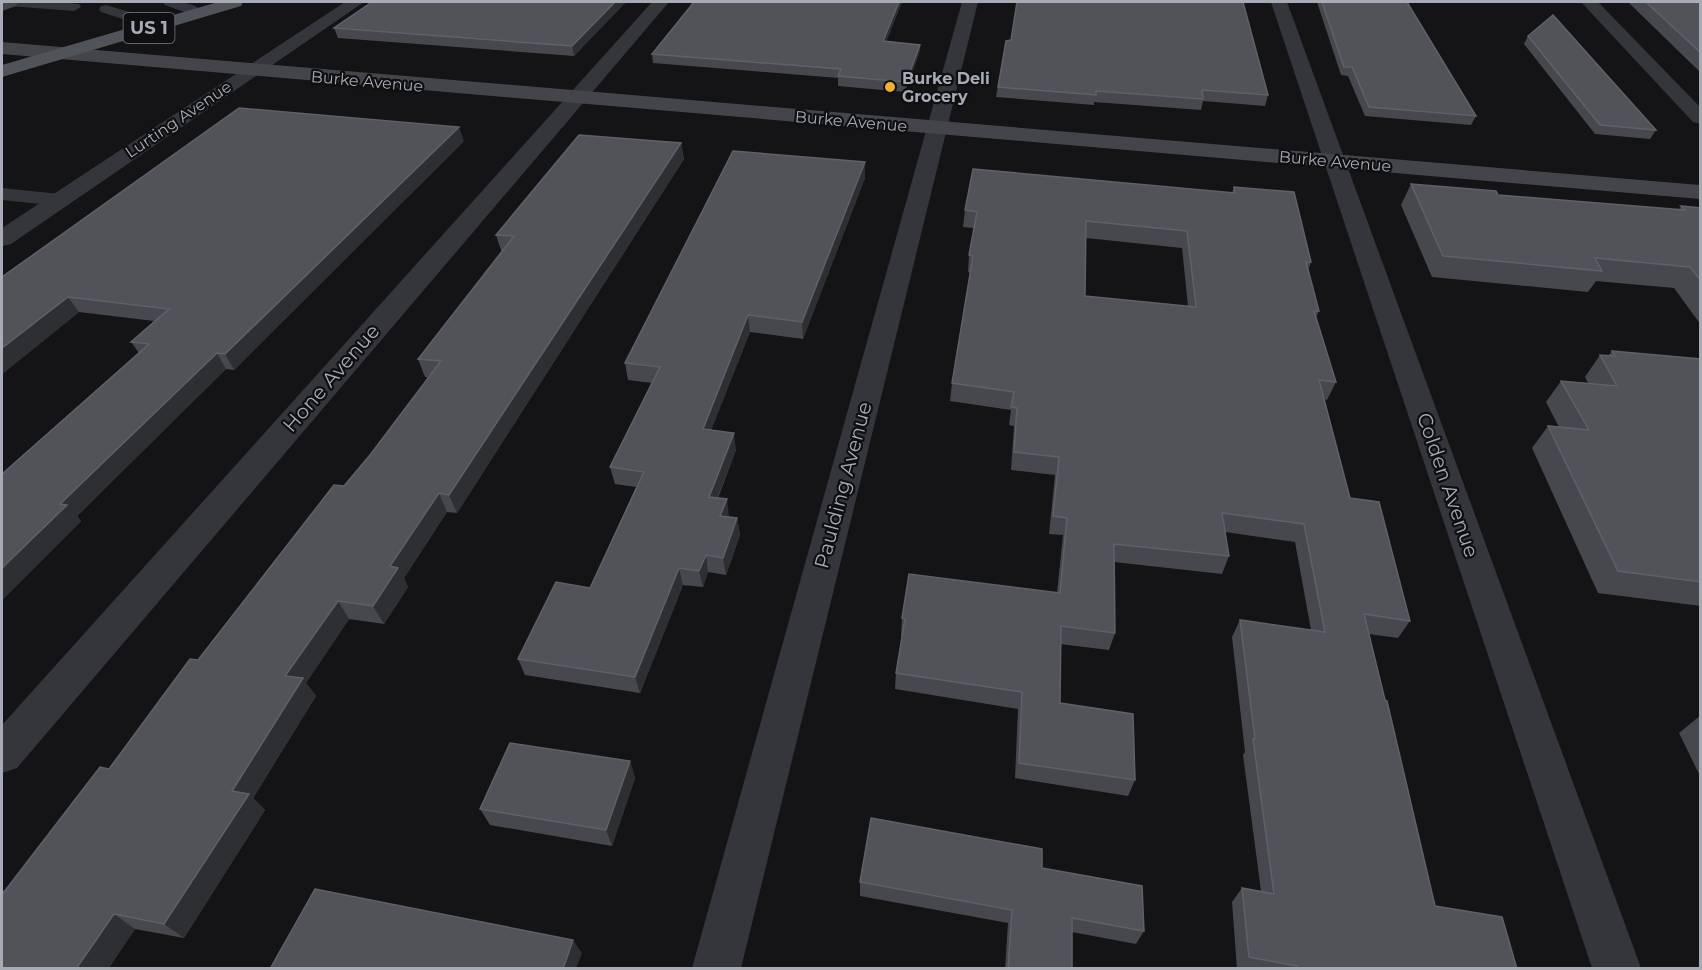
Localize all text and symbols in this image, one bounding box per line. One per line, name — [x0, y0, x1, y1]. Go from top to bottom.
road number: US 1 — [124, 13, 174, 43]
street label: Burke Avenue — [310, 67, 424, 96]
place label: Burke Deli Grocery — [902, 69, 990, 106]
street label: Lurting Avenue — [122, 77, 235, 162]
marker: Burke Deli Grocery — [883, 80, 897, 94]
street label: Burke Avenue — [794, 107, 908, 136]
street label: Burke Avenue — [1278, 147, 1392, 176]
street label: Hone Avenue — [278, 319, 384, 437]
street label: Paulding Avenue — [809, 399, 877, 571]
street label: Colden Avenue — [1412, 409, 1484, 561]

